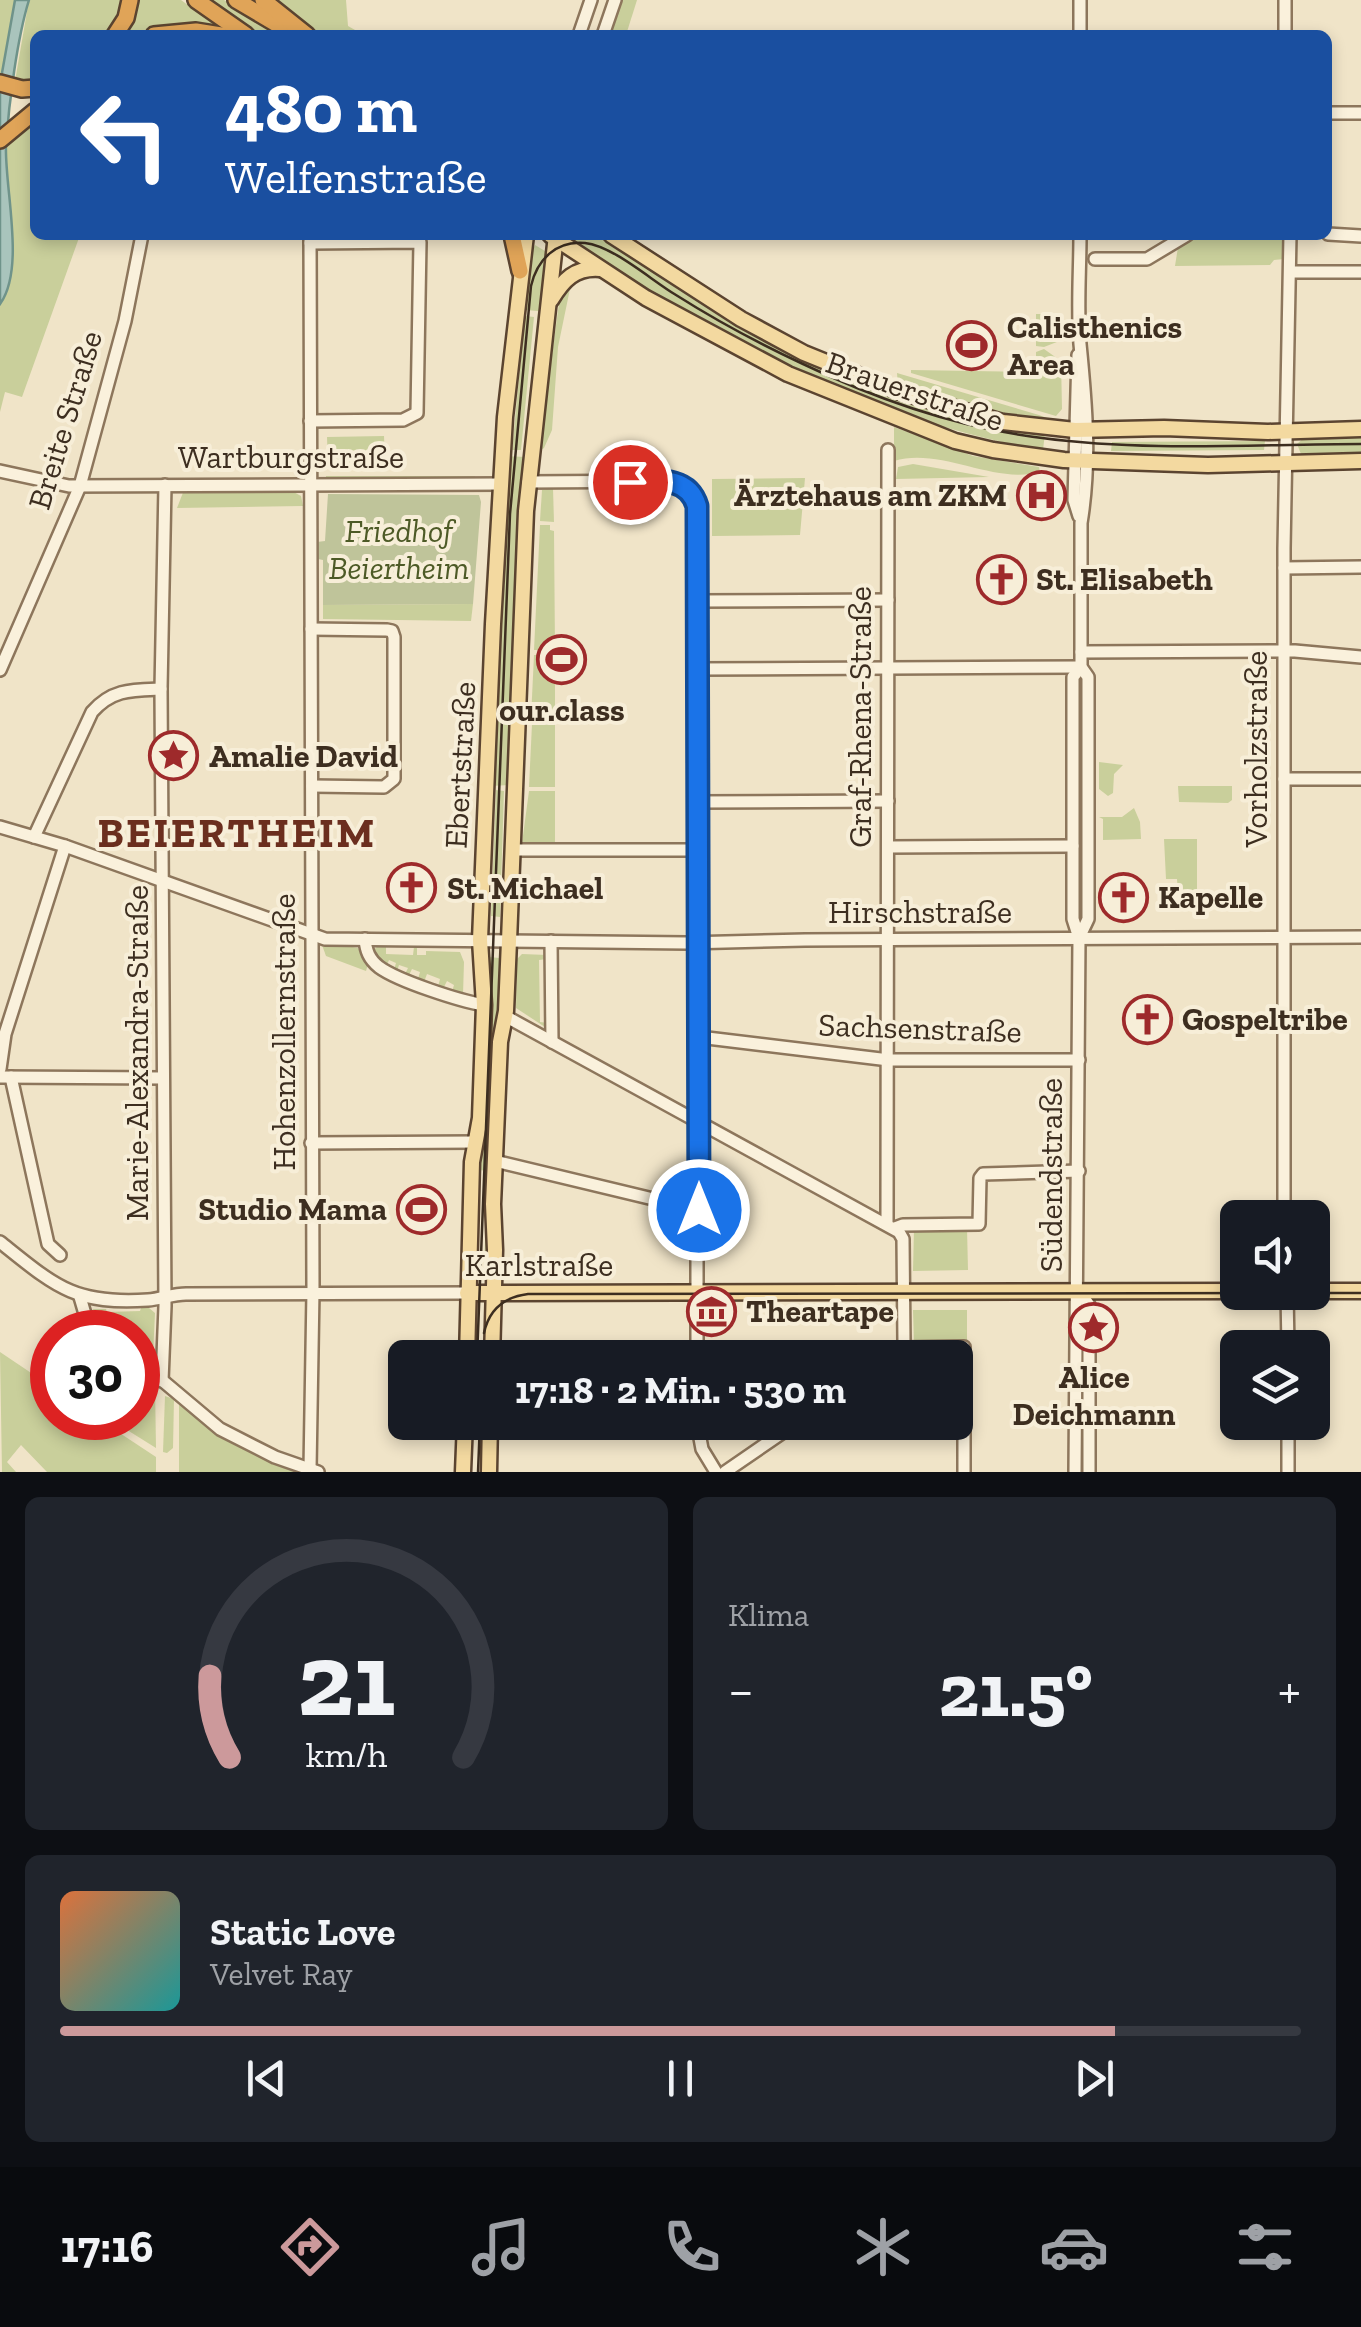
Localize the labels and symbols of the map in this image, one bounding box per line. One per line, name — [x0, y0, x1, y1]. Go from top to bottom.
place label: Calisthenics Area — [1007, 308, 1182, 383]
sports icon: Calisthenics Area — [946, 319, 998, 371]
street label: Breite Straße — [20, 326, 110, 514]
street label: Brauerstraße — [821, 343, 1009, 439]
street label: Wartburgstraße — [178, 438, 404, 476]
pin — [588, 440, 673, 525]
hospital icon: Ärztehaus am ZKM — [1016, 469, 1068, 521]
place label: Ärztehaus am ZKM — [734, 476, 1007, 514]
park label: Friedhof Beiertheim — [329, 512, 469, 587]
church icon: St. Elisabeth — [975, 553, 1027, 605]
place label: St. Elisabeth — [1036, 560, 1213, 598]
street label: Graf-Rhena-Straße — [841, 586, 879, 848]
sports icon: our.class — [536, 634, 588, 686]
street label: Vorholzstraße — [1237, 651, 1275, 848]
street label: Ebertstraße — [437, 681, 483, 849]
place label: our.class — [499, 691, 625, 729]
place icon: Amalie David — [148, 730, 200, 782]
place label: Amalie David — [209, 737, 398, 775]
district label: BEIERTHEIM — [98, 807, 376, 858]
church icon: St. Michael — [386, 862, 438, 914]
place label: St. Michael — [447, 869, 603, 907]
church icon: Kapelle — [1097, 871, 1149, 923]
place label: Kapelle — [1158, 878, 1263, 916]
street label: Marie-Alexandra-Straße — [118, 885, 156, 1221]
street label: Hirschstraße — [828, 893, 1012, 931]
street label: Hohenzollernstraße — [265, 894, 303, 1170]
church icon: Gospeltribe — [1121, 993, 1173, 1045]
place label: Gospeltribe — [1182, 1000, 1348, 1038]
street label: Sachsenstraße — [818, 1005, 1022, 1051]
street label: Südendstraße — [1032, 1078, 1070, 1272]
position arrow — [647, 1158, 751, 1262]
sports icon: Studio Mama — [396, 1183, 448, 1235]
place label: Studio Mama — [198, 1190, 387, 1228]
street label: Karlstraße — [465, 1246, 613, 1284]
museum icon: Theartape — [685, 1285, 737, 1337]
place label: Theartape — [746, 1292, 894, 1330]
place icon: Alice Deichmann — [1068, 1301, 1120, 1353]
speed limit sign: 30 — [30, 1310, 160, 1440]
place label: Alice Deichmann — [1012, 1358, 1176, 1433]

